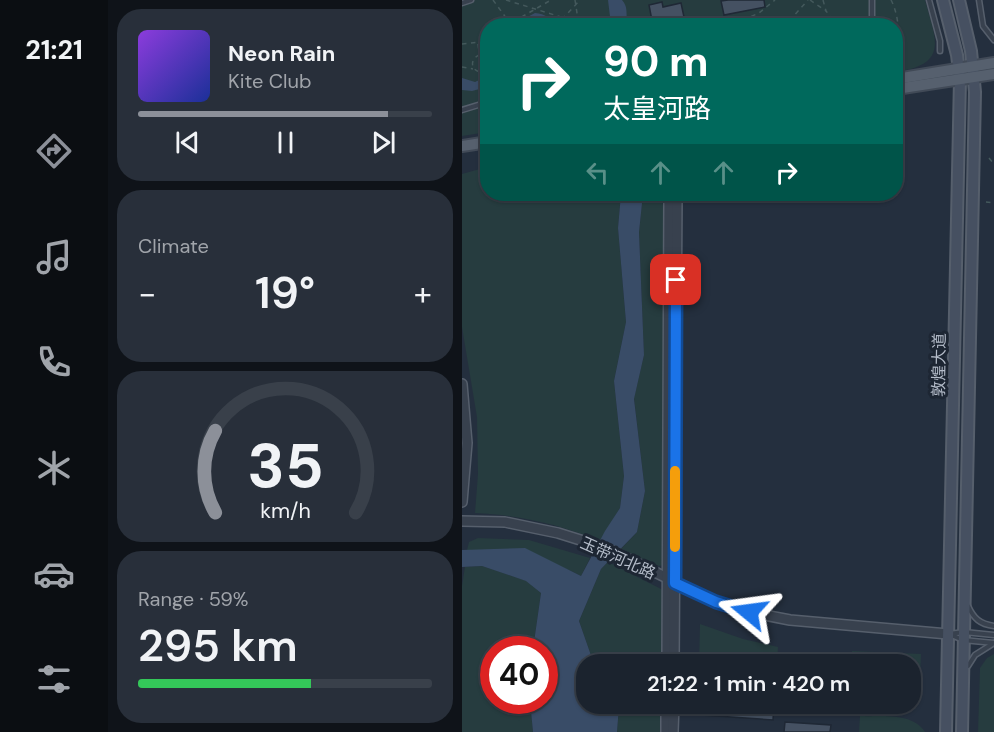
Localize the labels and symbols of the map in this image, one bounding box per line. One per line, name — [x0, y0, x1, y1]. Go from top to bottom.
pin — [650, 254, 701, 305]
street label: 敦煌大道 — [928, 333, 950, 397]
street label: 玉带河北路 — [577, 532, 659, 584]
position arrow — [717, 580, 781, 644]
speed limit sign: 40 — [480, 636, 558, 714]

